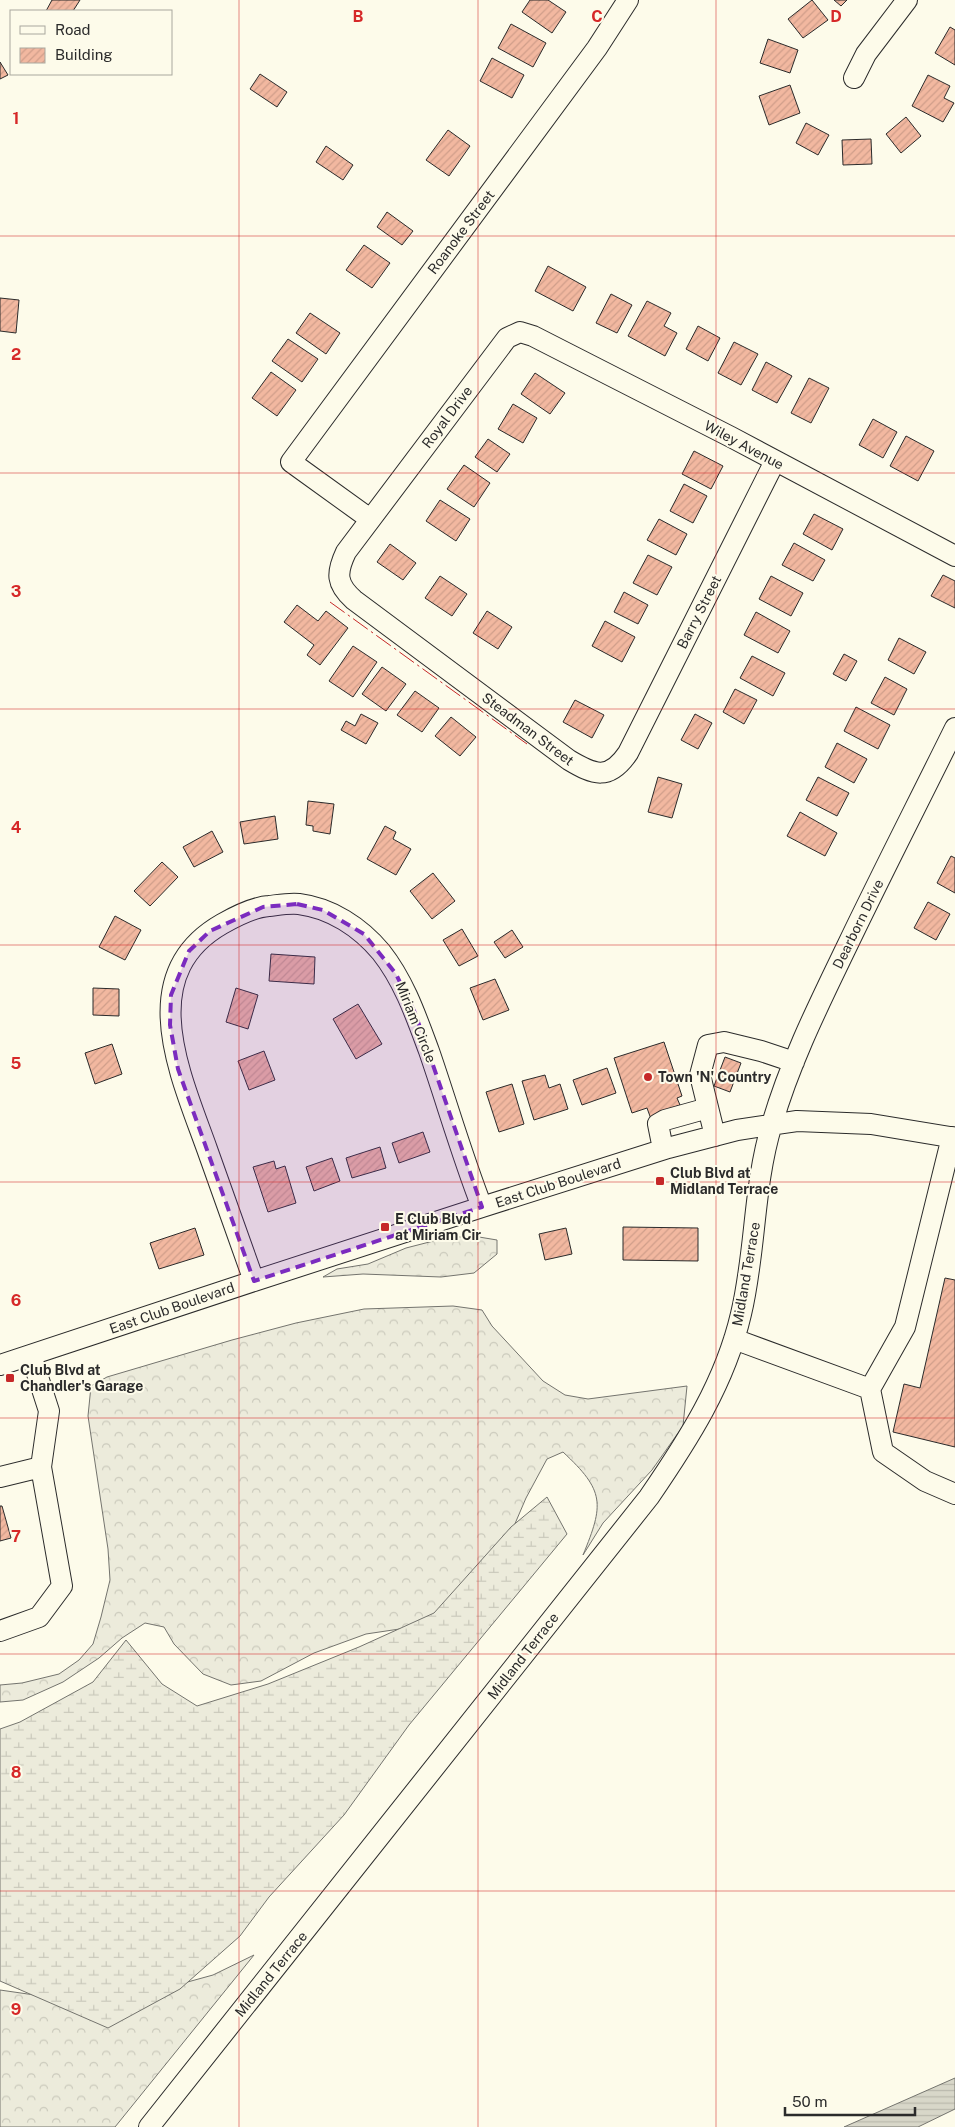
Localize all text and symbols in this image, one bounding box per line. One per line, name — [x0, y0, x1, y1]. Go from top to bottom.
text: B — [353, 7, 364, 26]
text: C — [591, 7, 603, 26]
text: D — [830, 7, 842, 26]
legend — [10, 10, 172, 75]
text: Road — [55, 21, 91, 38]
text: Building — [55, 46, 113, 63]
text: 1 — [13, 109, 19, 128]
street label: Roanoke Street — [424, 187, 498, 277]
text: 2 — [11, 345, 21, 364]
street label: Royal Drive — [419, 383, 475, 451]
street label: Wiley Avenue — [702, 417, 786, 473]
street label: Barry Street — [674, 573, 724, 651]
text: 3 — [11, 582, 21, 601]
street label: Steadman Street — [479, 689, 577, 769]
text: 4 — [11, 818, 22, 837]
street label: Dearborn Drive — [829, 877, 887, 971]
street label: Miriam Circle — [392, 979, 440, 1065]
text: 5 — [11, 1054, 22, 1073]
place label: Town 'N' Country — [658, 1069, 772, 1085]
marker: Town 'N' Country — [642, 1071, 654, 1083]
street label: East Club Boulevard — [493, 1155, 623, 1211]
place label: Club Blvd at Midland Terrace — [670, 1165, 778, 1197]
marker: Club Blvd at Midland Terrace — [654, 1175, 666, 1187]
place label: E Club Blvd at Miriam Cir — [395, 1211, 481, 1243]
marker: E Club Blvd at Miriam Cir — [379, 1221, 391, 1233]
street label: Midland Terrace — [729, 1221, 763, 1327]
street label: East Club Boulevard — [107, 1279, 237, 1337]
text: 6 — [11, 1291, 21, 1310]
place label: Club Blvd at Chandler's Garage — [20, 1362, 143, 1394]
marker: Club Blvd at Chandler's Garage — [4, 1372, 16, 1384]
text: 7 — [11, 1527, 21, 1546]
street label: Midland Terrace — [484, 1610, 562, 1702]
text: 8 — [11, 1763, 22, 1782]
street label: Midland Terrace — [232, 1928, 310, 2020]
text: 9 — [11, 2000, 21, 2019]
scale bar — [785, 2084, 915, 2116]
text: 50 m — [792, 2093, 827, 2110]

